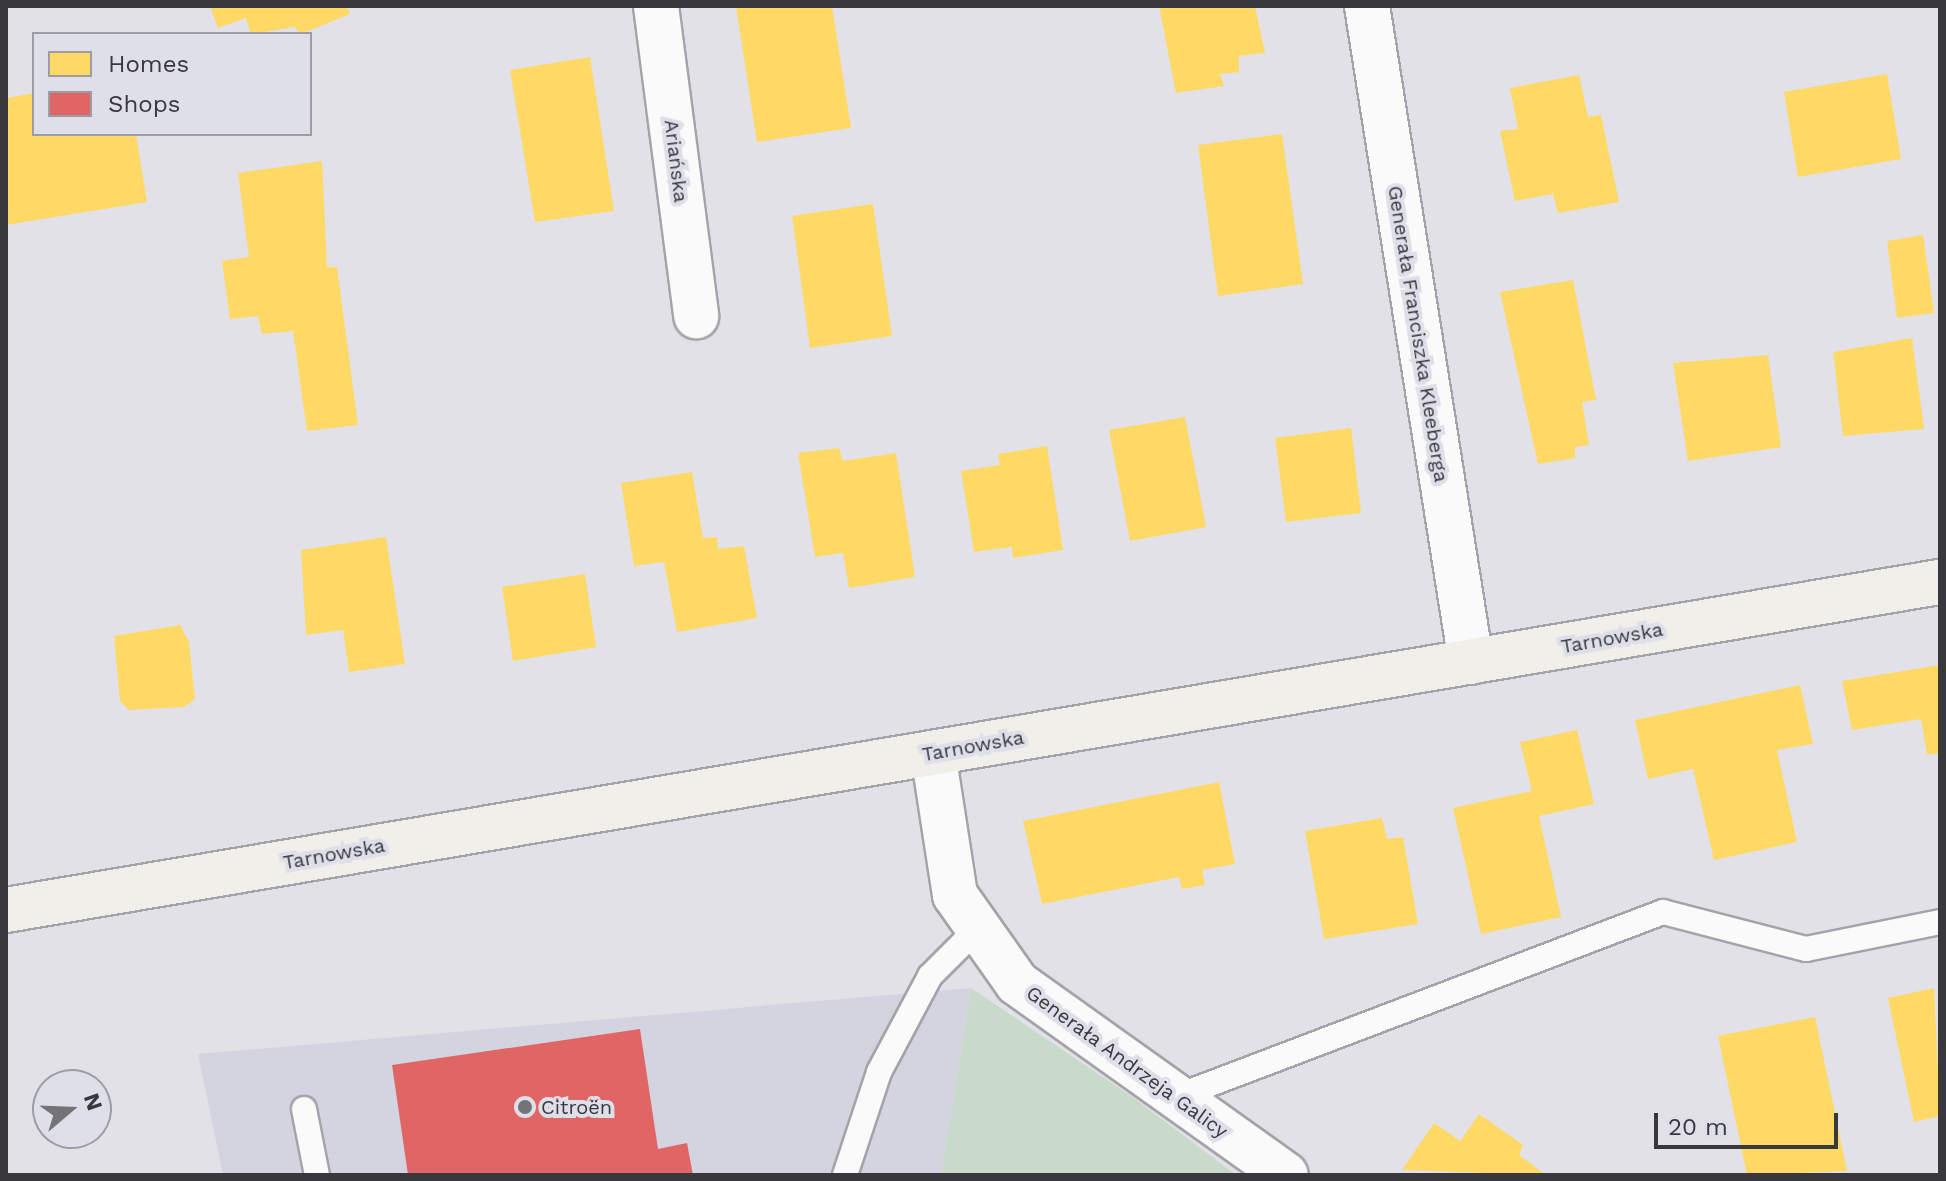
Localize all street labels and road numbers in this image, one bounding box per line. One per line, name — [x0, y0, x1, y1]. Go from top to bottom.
street label: Ariańska — [659, 118, 693, 204]
street label: Generała Franciszka Kleeberga — [1383, 184, 1453, 484]
street label: Tarnowska — [1559, 617, 1665, 659]
street label: Tarnowska — [920, 725, 1026, 767]
street label: Tarnowska — [281, 833, 387, 875]
street label: Generała Andrzeja Galicy — [1021, 980, 1233, 1144]

